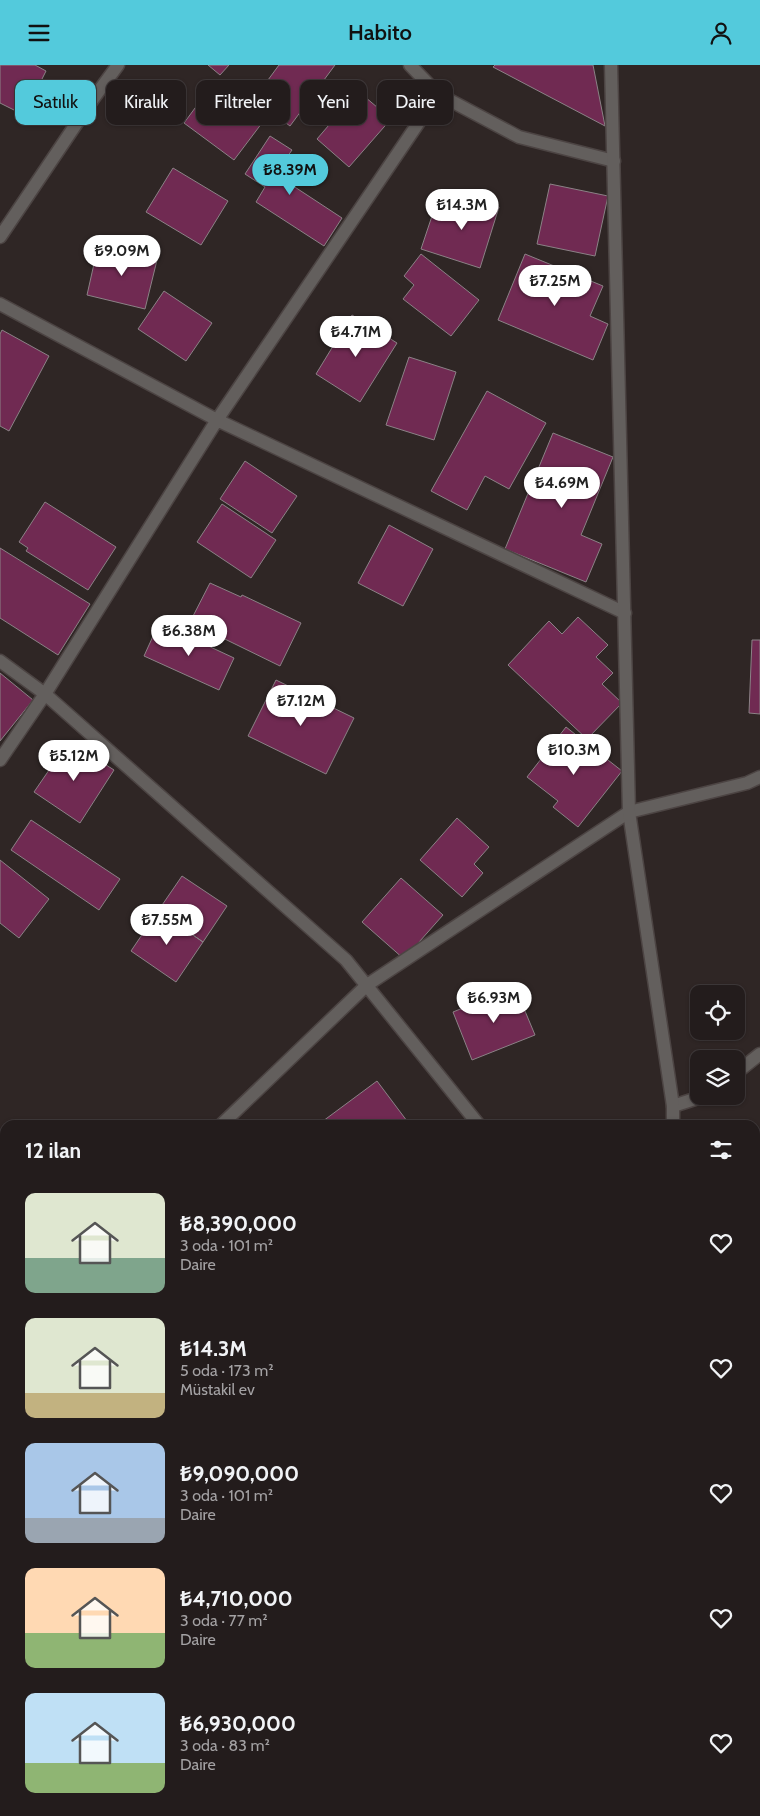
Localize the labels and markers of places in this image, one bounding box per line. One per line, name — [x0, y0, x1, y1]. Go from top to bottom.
pin: ₺8.39M — [249, 153, 331, 196]
pin: ₺14.3M — [421, 189, 503, 231]
pin: ₺9.09M — [81, 235, 163, 277]
pin: ₺7.25M — [514, 265, 596, 307]
pin: ₺4.71M — [315, 315, 397, 358]
pin: ₺4.69M — [521, 467, 603, 509]
pin: ₺6.38M — [148, 615, 230, 657]
pin: ₺7.12M — [260, 685, 342, 727]
pin: ₺10.3M — [533, 733, 615, 776]
pin: ₺5.12M — [33, 739, 115, 782]
pin: ₺7.55M — [126, 903, 208, 946]
pin: ₺6.93M — [453, 981, 535, 1024]

